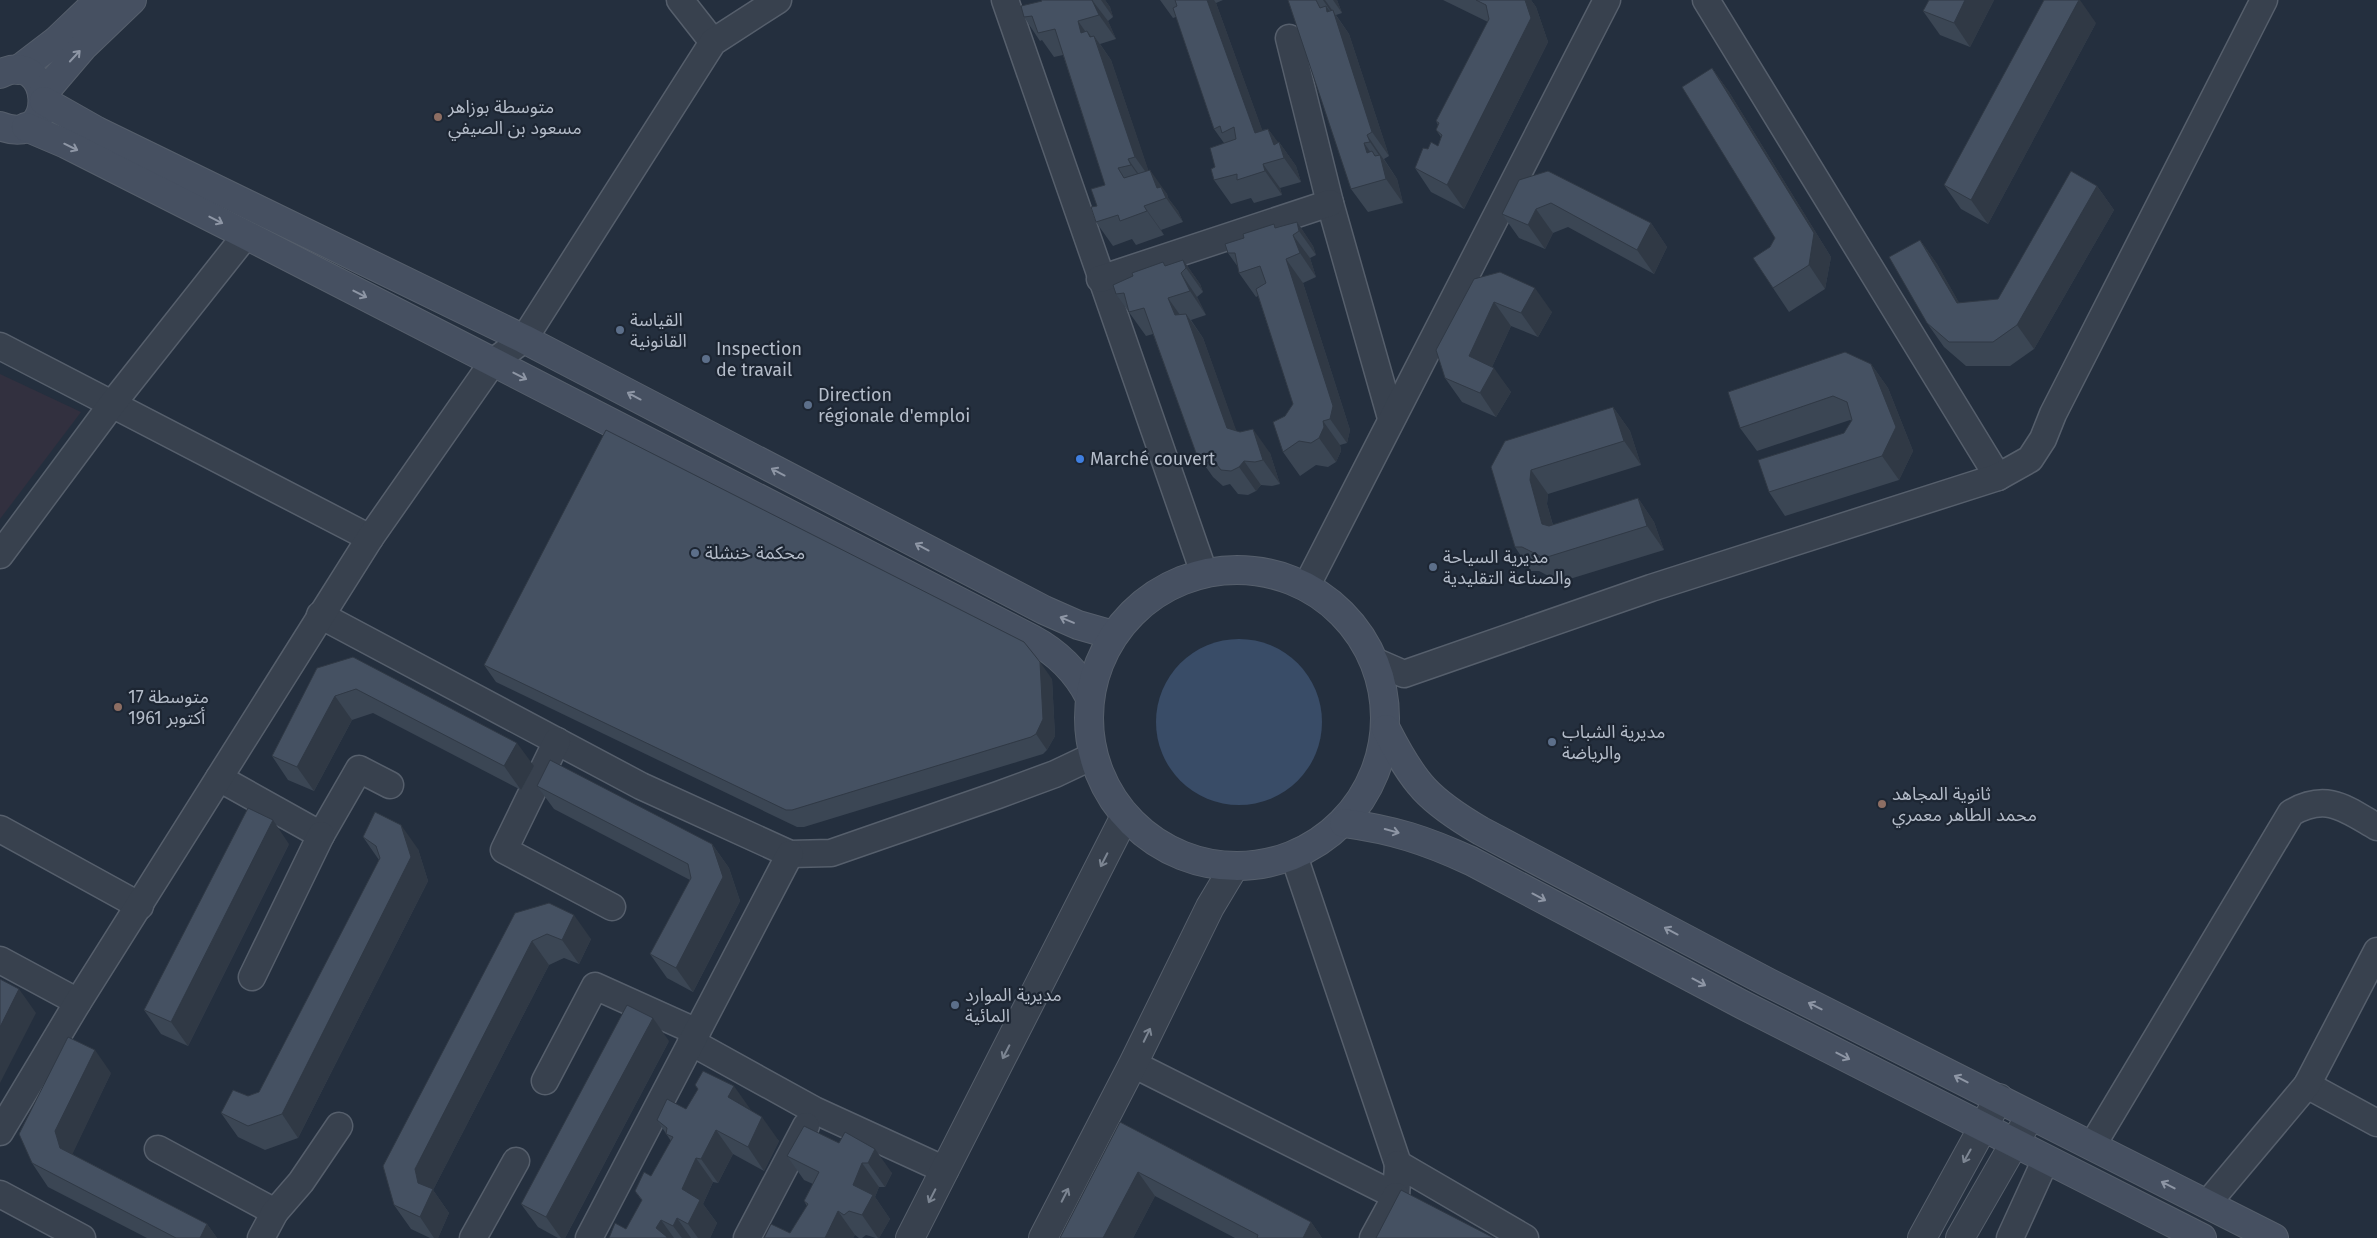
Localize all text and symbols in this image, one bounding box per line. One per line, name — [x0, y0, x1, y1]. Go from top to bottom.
one-way arrow — [69, 50, 81, 63]
place label: متوسطة بوزاهر مسعود بن الصيفي — [447, 96, 582, 141]
marker: متوسطة بوزاهر مسعود بن الصيفي — [432, 111, 444, 123]
one-way arrow — [63, 142, 78, 152]
one-way arrow — [208, 215, 223, 225]
one-way arrow — [352, 290, 367, 299]
place label: القياسة القانونية — [630, 309, 687, 352]
marker: القياسة القانونية — [614, 324, 626, 336]
place label: Inspection de travail — [716, 338, 802, 381]
marker: Inspection de travail — [700, 353, 712, 365]
one-way arrow — [512, 372, 527, 382]
place label: Direction régionale d'emploi — [818, 384, 970, 427]
one-way arrow — [627, 391, 642, 400]
marker: Direction régionale d'emploi — [802, 399, 814, 411]
place label: Marché couvert — [1090, 448, 1216, 470]
marker: Marché couvert — [1074, 453, 1086, 465]
one-way arrow — [771, 466, 786, 476]
place label: محكمة خنشلة — [705, 542, 805, 564]
one-way arrow — [915, 542, 930, 551]
place label: مديرية السياحة والصناعة التقليدية — [1443, 546, 1571, 589]
marker: محكمة خنشلة — [689, 547, 701, 559]
marker: مديرية السياحة والصناعة التقليدية — [1427, 561, 1439, 573]
one-way arrow — [1060, 615, 1075, 625]
place label: متوسطة 17 أكتوبر 1961 — [128, 686, 209, 729]
marker: متوسطة 17 أكتوبر 1961 — [112, 701, 124, 713]
place label: مديرية الشباب والرياضة — [1562, 721, 1665, 764]
marker: مديرية الشباب والرياضة — [1546, 736, 1558, 748]
place label: ثانوية المجاهد محمد الطاهر معمري — [1892, 783, 2037, 828]
marker: ثانوية المجاهد محمد الطاهر معمري — [1876, 798, 1888, 810]
one-way arrow — [1383, 827, 1399, 836]
one-way arrow — [1099, 852, 1108, 867]
one-way arrow — [1532, 893, 1546, 903]
one-way arrow — [1665, 926, 1679, 936]
one-way arrow — [1691, 977, 1705, 987]
place label: مديرية الموارد المائية — [965, 984, 1062, 1027]
marker: مديرية الموارد المائية — [949, 999, 961, 1011]
one-way arrow — [1808, 1001, 1823, 1011]
one-way arrow — [1142, 1027, 1152, 1042]
one-way arrow — [1001, 1044, 1011, 1059]
one-way arrow — [1835, 1052, 1850, 1061]
one-way arrow — [1954, 1074, 1969, 1083]
one-way arrow — [1962, 1149, 1972, 1164]
one-way arrow — [2161, 1179, 2176, 1189]
one-way arrow — [1060, 1187, 1070, 1202]
one-way arrow — [927, 1188, 936, 1203]

